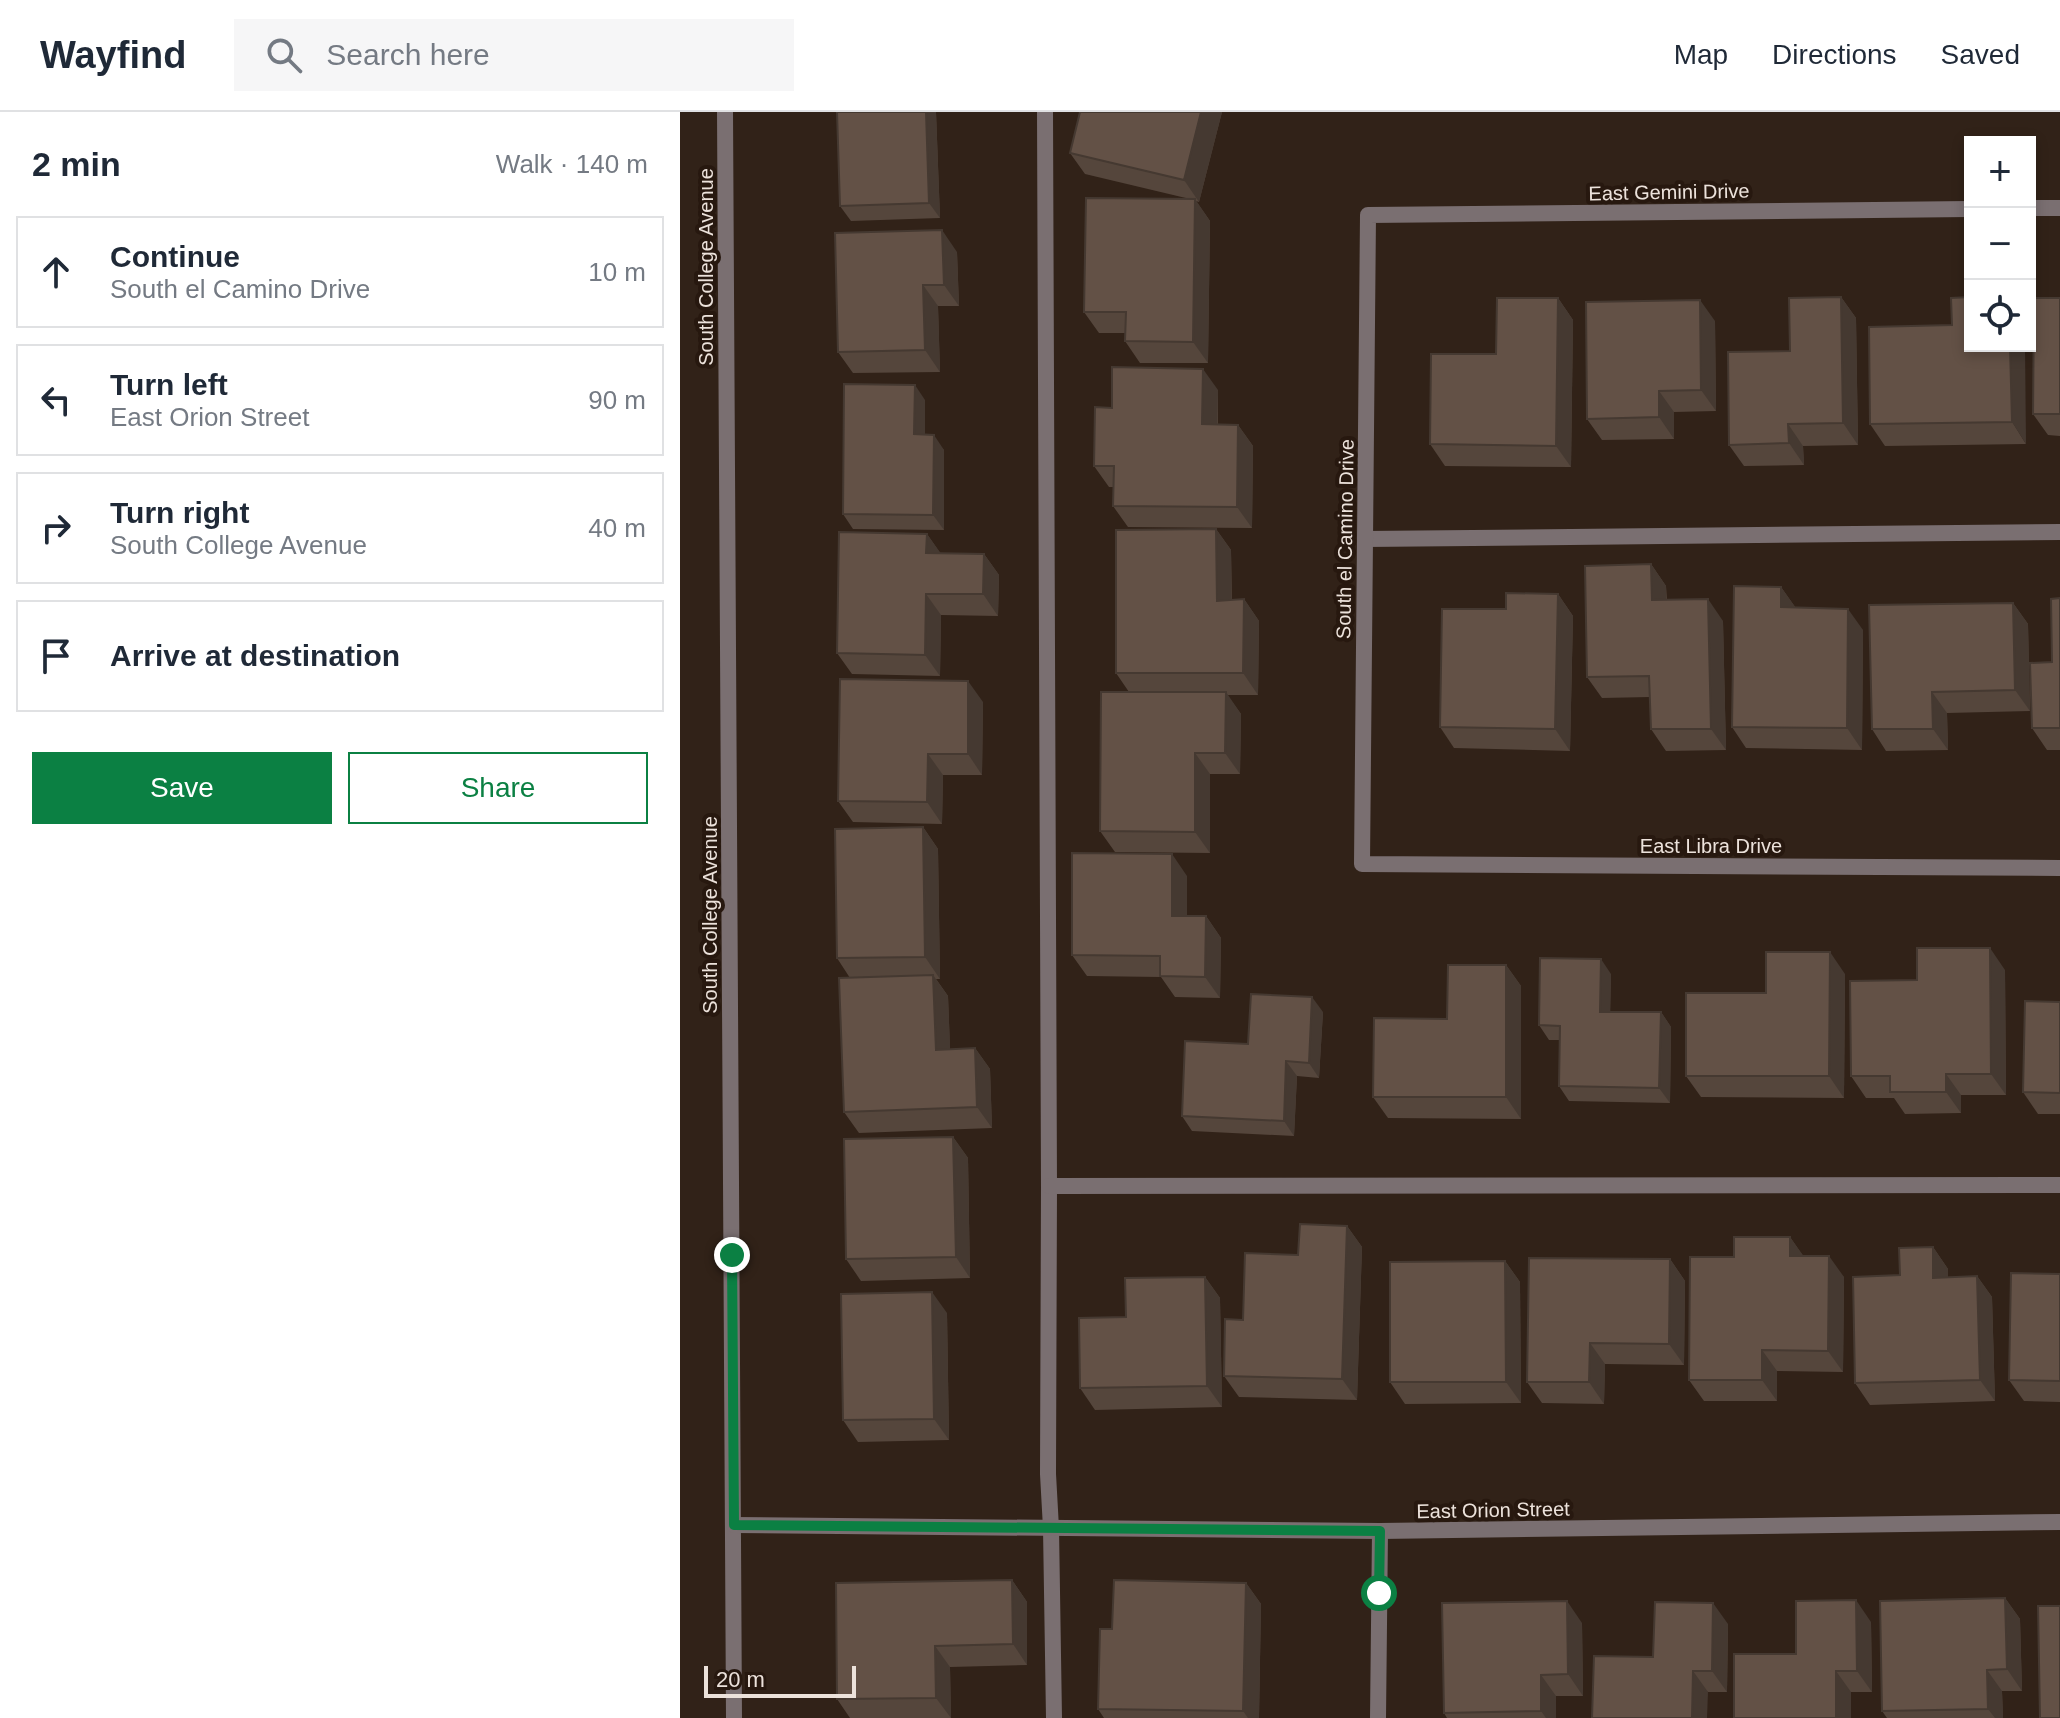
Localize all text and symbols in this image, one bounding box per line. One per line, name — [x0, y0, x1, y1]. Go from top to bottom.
search box — [234, 19, 794, 91]
icon: search — [262, 33, 306, 77]
text: Wayfind — [40, 34, 186, 76]
text: Search here — [326, 38, 490, 71]
text: Map — [1674, 39, 1728, 70]
text: Directions — [1772, 39, 1897, 70]
text: Saved — [1941, 39, 2020, 70]
map controls — [1964, 136, 2036, 352]
button: + — [1964, 136, 2036, 208]
text: 2 min — [32, 145, 121, 183]
text: Walk · 140 m — [496, 149, 648, 179]
street label: South College Avenue — [695, 168, 717, 366]
street label: East Gemini Drive — [1588, 180, 1750, 204]
button: − — [1964, 208, 2036, 280]
text: Continue — [110, 240, 240, 273]
icon: ahead — [34, 250, 78, 294]
text: 10 m — [588, 257, 646, 287]
text: South el Camino Drive — [110, 274, 370, 304]
button: locate — [1964, 280, 2036, 352]
text: Turn left — [110, 368, 228, 401]
icon: left — [34, 378, 78, 422]
text: 90 m — [588, 385, 646, 415]
text: East Orion Street — [110, 402, 309, 432]
street label: South el Camino Drive — [1332, 439, 1358, 639]
text: Turn right — [110, 496, 249, 529]
icon: right — [34, 506, 78, 550]
text: 40 m — [588, 513, 646, 543]
text: South College Avenue — [110, 530, 367, 560]
icon: arrive — [34, 634, 78, 678]
text: Arrive at destination — [110, 639, 400, 672]
button: Save — [32, 752, 332, 824]
button: Share — [348, 752, 648, 824]
street label: South College Avenue — [699, 816, 721, 1014]
street label: East Libra Drive — [1640, 835, 1782, 857]
route end — [714, 1237, 750, 1273]
street label: East Orion Street — [1416, 1498, 1570, 1522]
route start — [1361, 1575, 1397, 1611]
scale bar — [704, 1662, 856, 1698]
text: 20 m — [716, 1667, 765, 1692]

